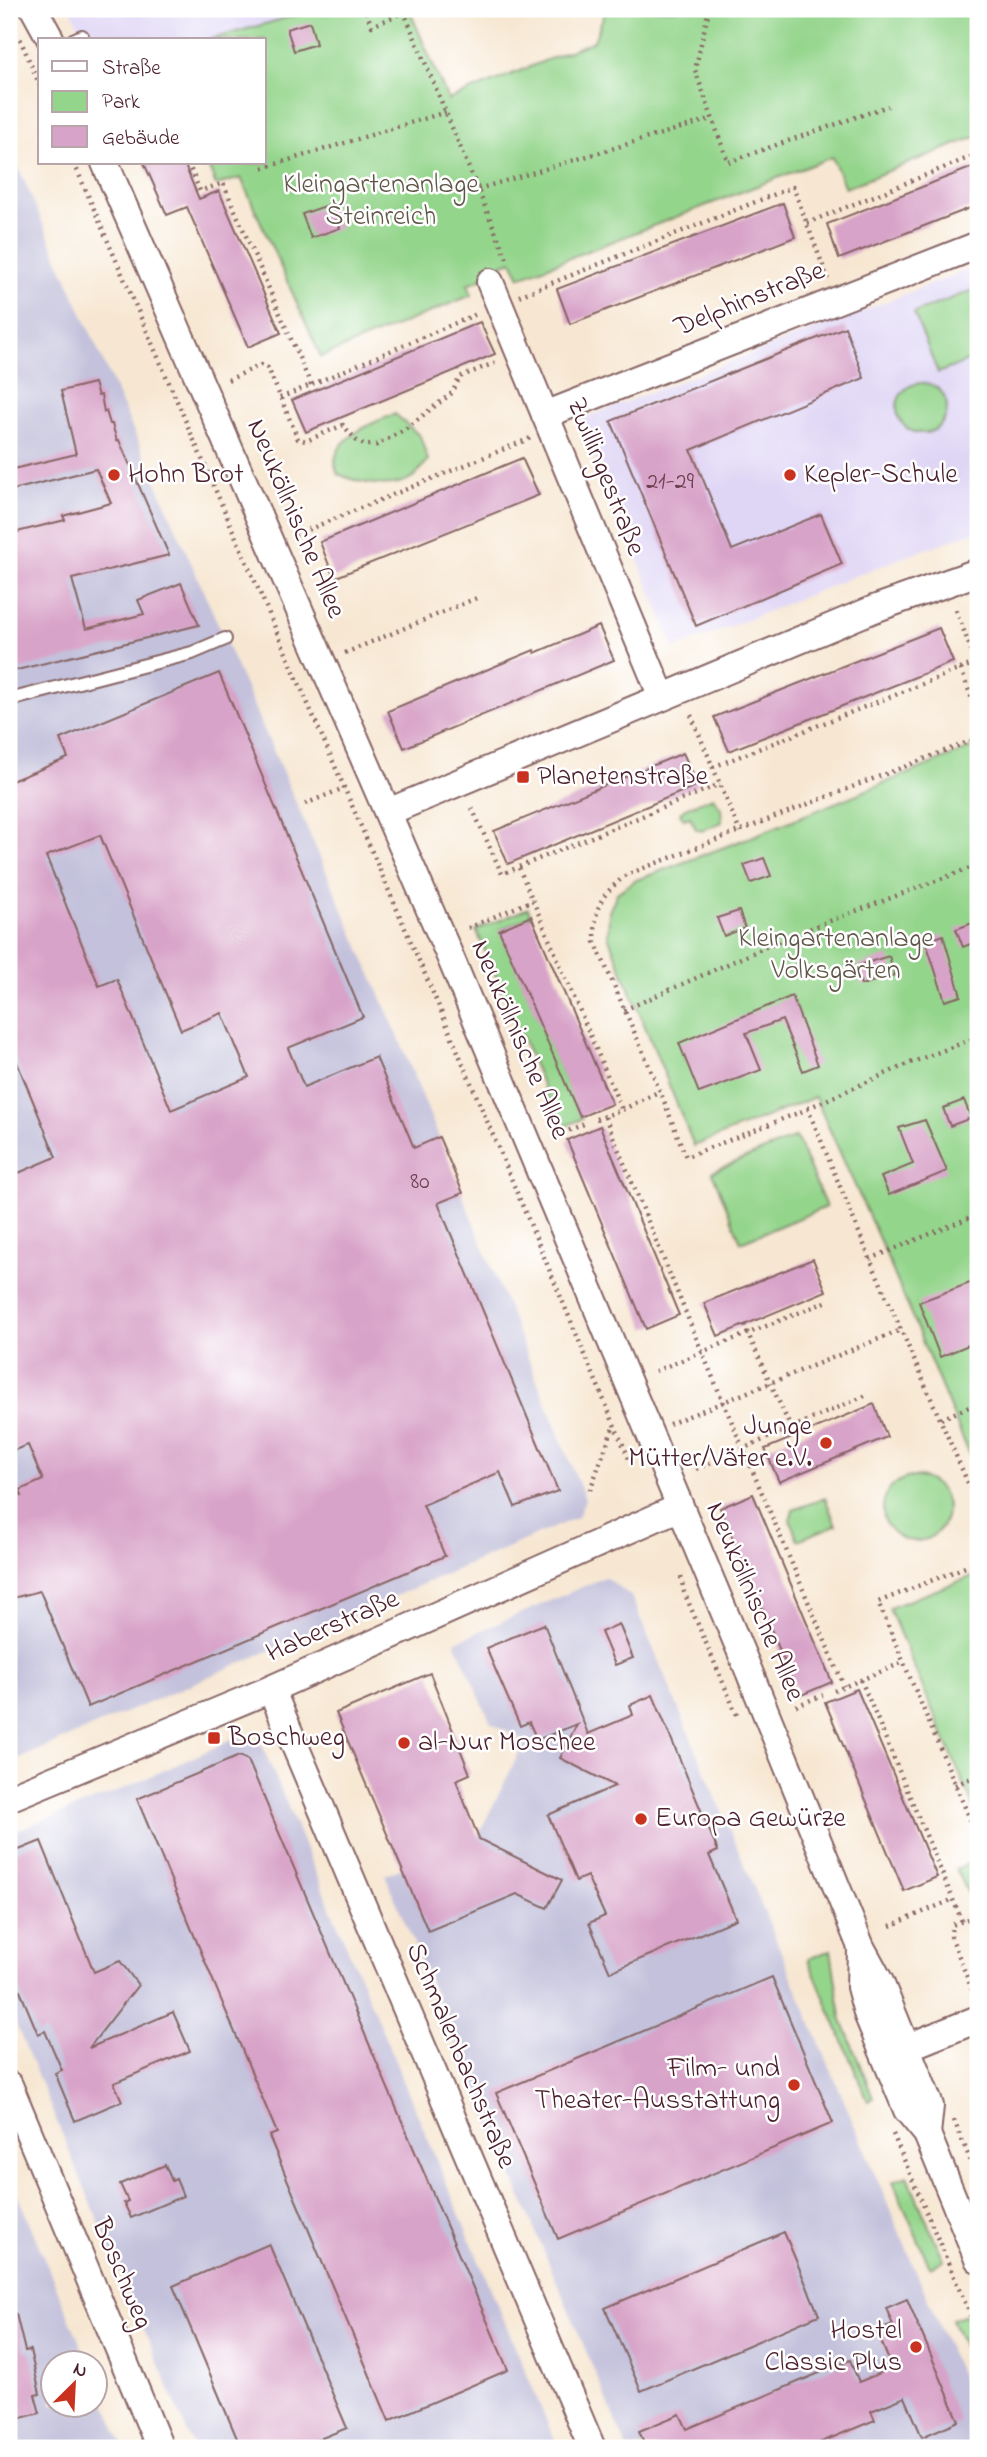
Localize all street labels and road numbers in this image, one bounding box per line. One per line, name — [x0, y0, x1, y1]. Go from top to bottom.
street label: Delphinstraße — [668, 251, 832, 349]
street label: Zwillingestraße — [555, 392, 656, 563]
street label: Neuköllnische Allee — [235, 413, 356, 625]
street label: Neuköllnische Allee — [459, 934, 580, 1146]
street label: Neuköllnische Allee — [694, 1496, 815, 1708]
street label: Haberstraße — [260, 1579, 407, 1675]
street label: Schmalenbachstraße — [394, 1937, 526, 2176]
street label: Boschweg — [79, 2211, 163, 2336]

